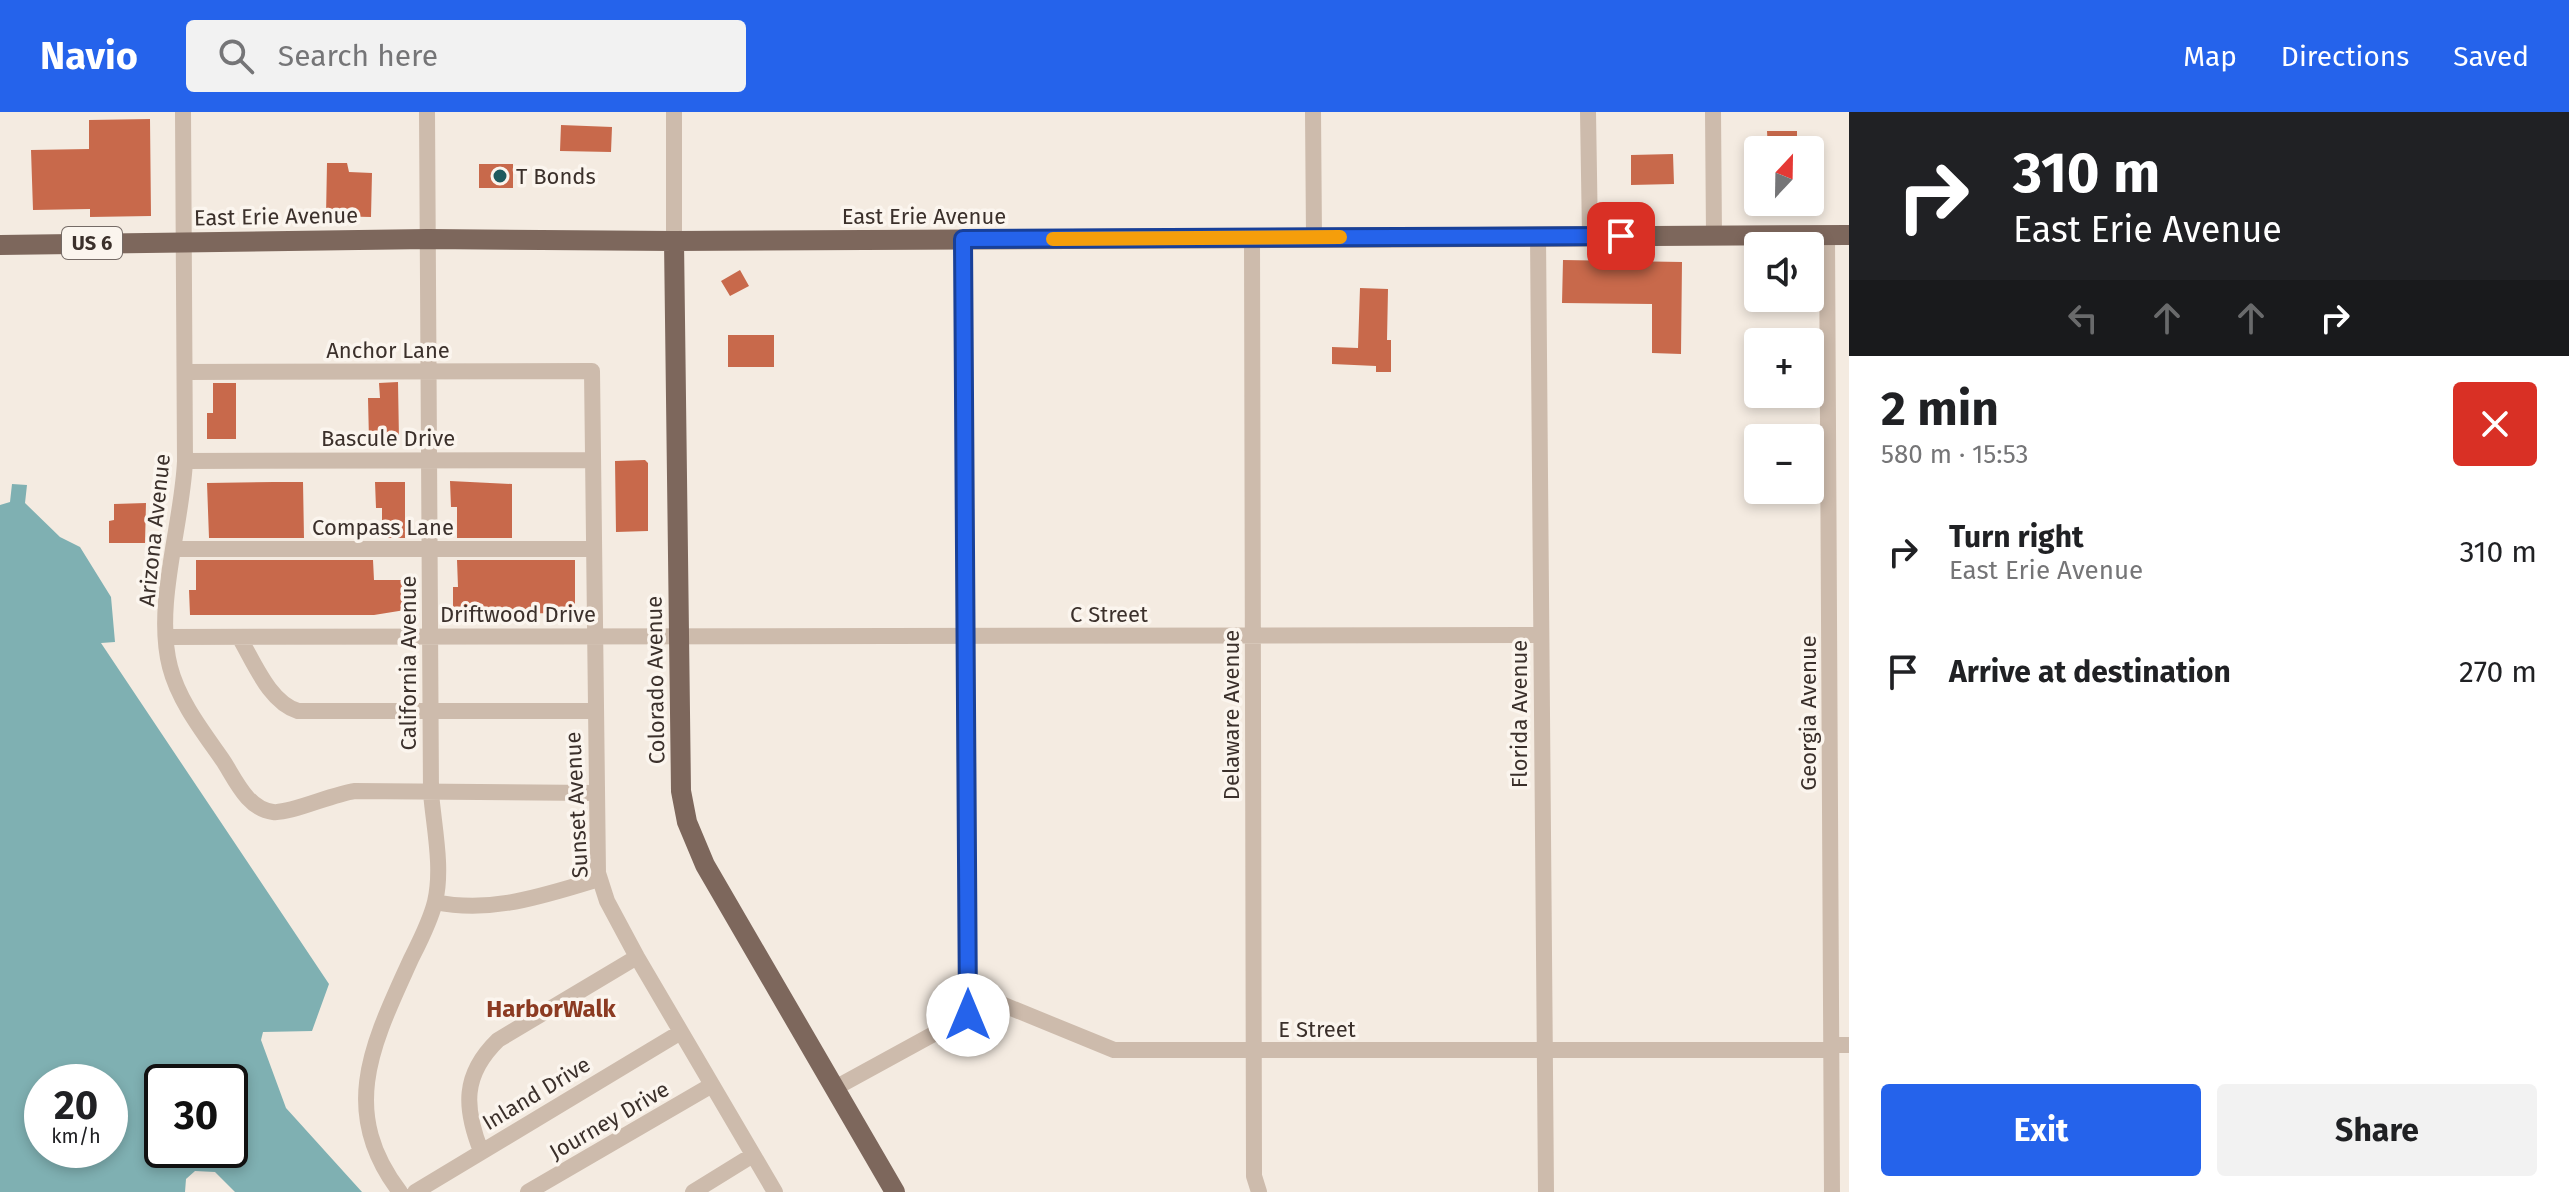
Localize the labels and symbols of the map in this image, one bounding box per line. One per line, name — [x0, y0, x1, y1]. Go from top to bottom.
north arrow — [1744, 136, 1824, 216]
place label: T Bonds — [516, 163, 596, 190]
marker: T Bonds — [491, 167, 509, 185]
street label: East Erie Avenue — [194, 202, 358, 231]
pin — [1587, 202, 1655, 270]
street label: East Erie Avenue — [842, 203, 1006, 230]
road number: US 6 — [62, 227, 122, 259]
street label: Anchor Lane — [326, 337, 450, 364]
street label: Bascule Drive — [321, 425, 455, 452]
street label: Arizona Avenue — [133, 452, 176, 608]
street label: Compass Lane — [312, 514, 454, 541]
street label: California Avenue — [395, 576, 422, 750]
street label: Colorado Avenue — [641, 596, 670, 764]
street label: Driftwood Drive — [440, 601, 596, 628]
street label: C Street — [1070, 601, 1148, 628]
street label: Delaware Avenue — [1218, 630, 1245, 800]
street label: Georgia Avenue — [1795, 635, 1822, 791]
street label: Florida Avenue — [1506, 640, 1533, 788]
street label: Sunset Avenue — [559, 731, 594, 879]
position arrow — [926, 973, 1010, 1057]
district label: HarborWalk — [486, 995, 617, 1023]
street label: E Street — [1278, 1016, 1356, 1043]
street label: Inland Drive — [477, 1051, 595, 1136]
speed limit sign: 30 — [144, 1064, 248, 1168]
street label: Journey Drive — [545, 1075, 674, 1166]

